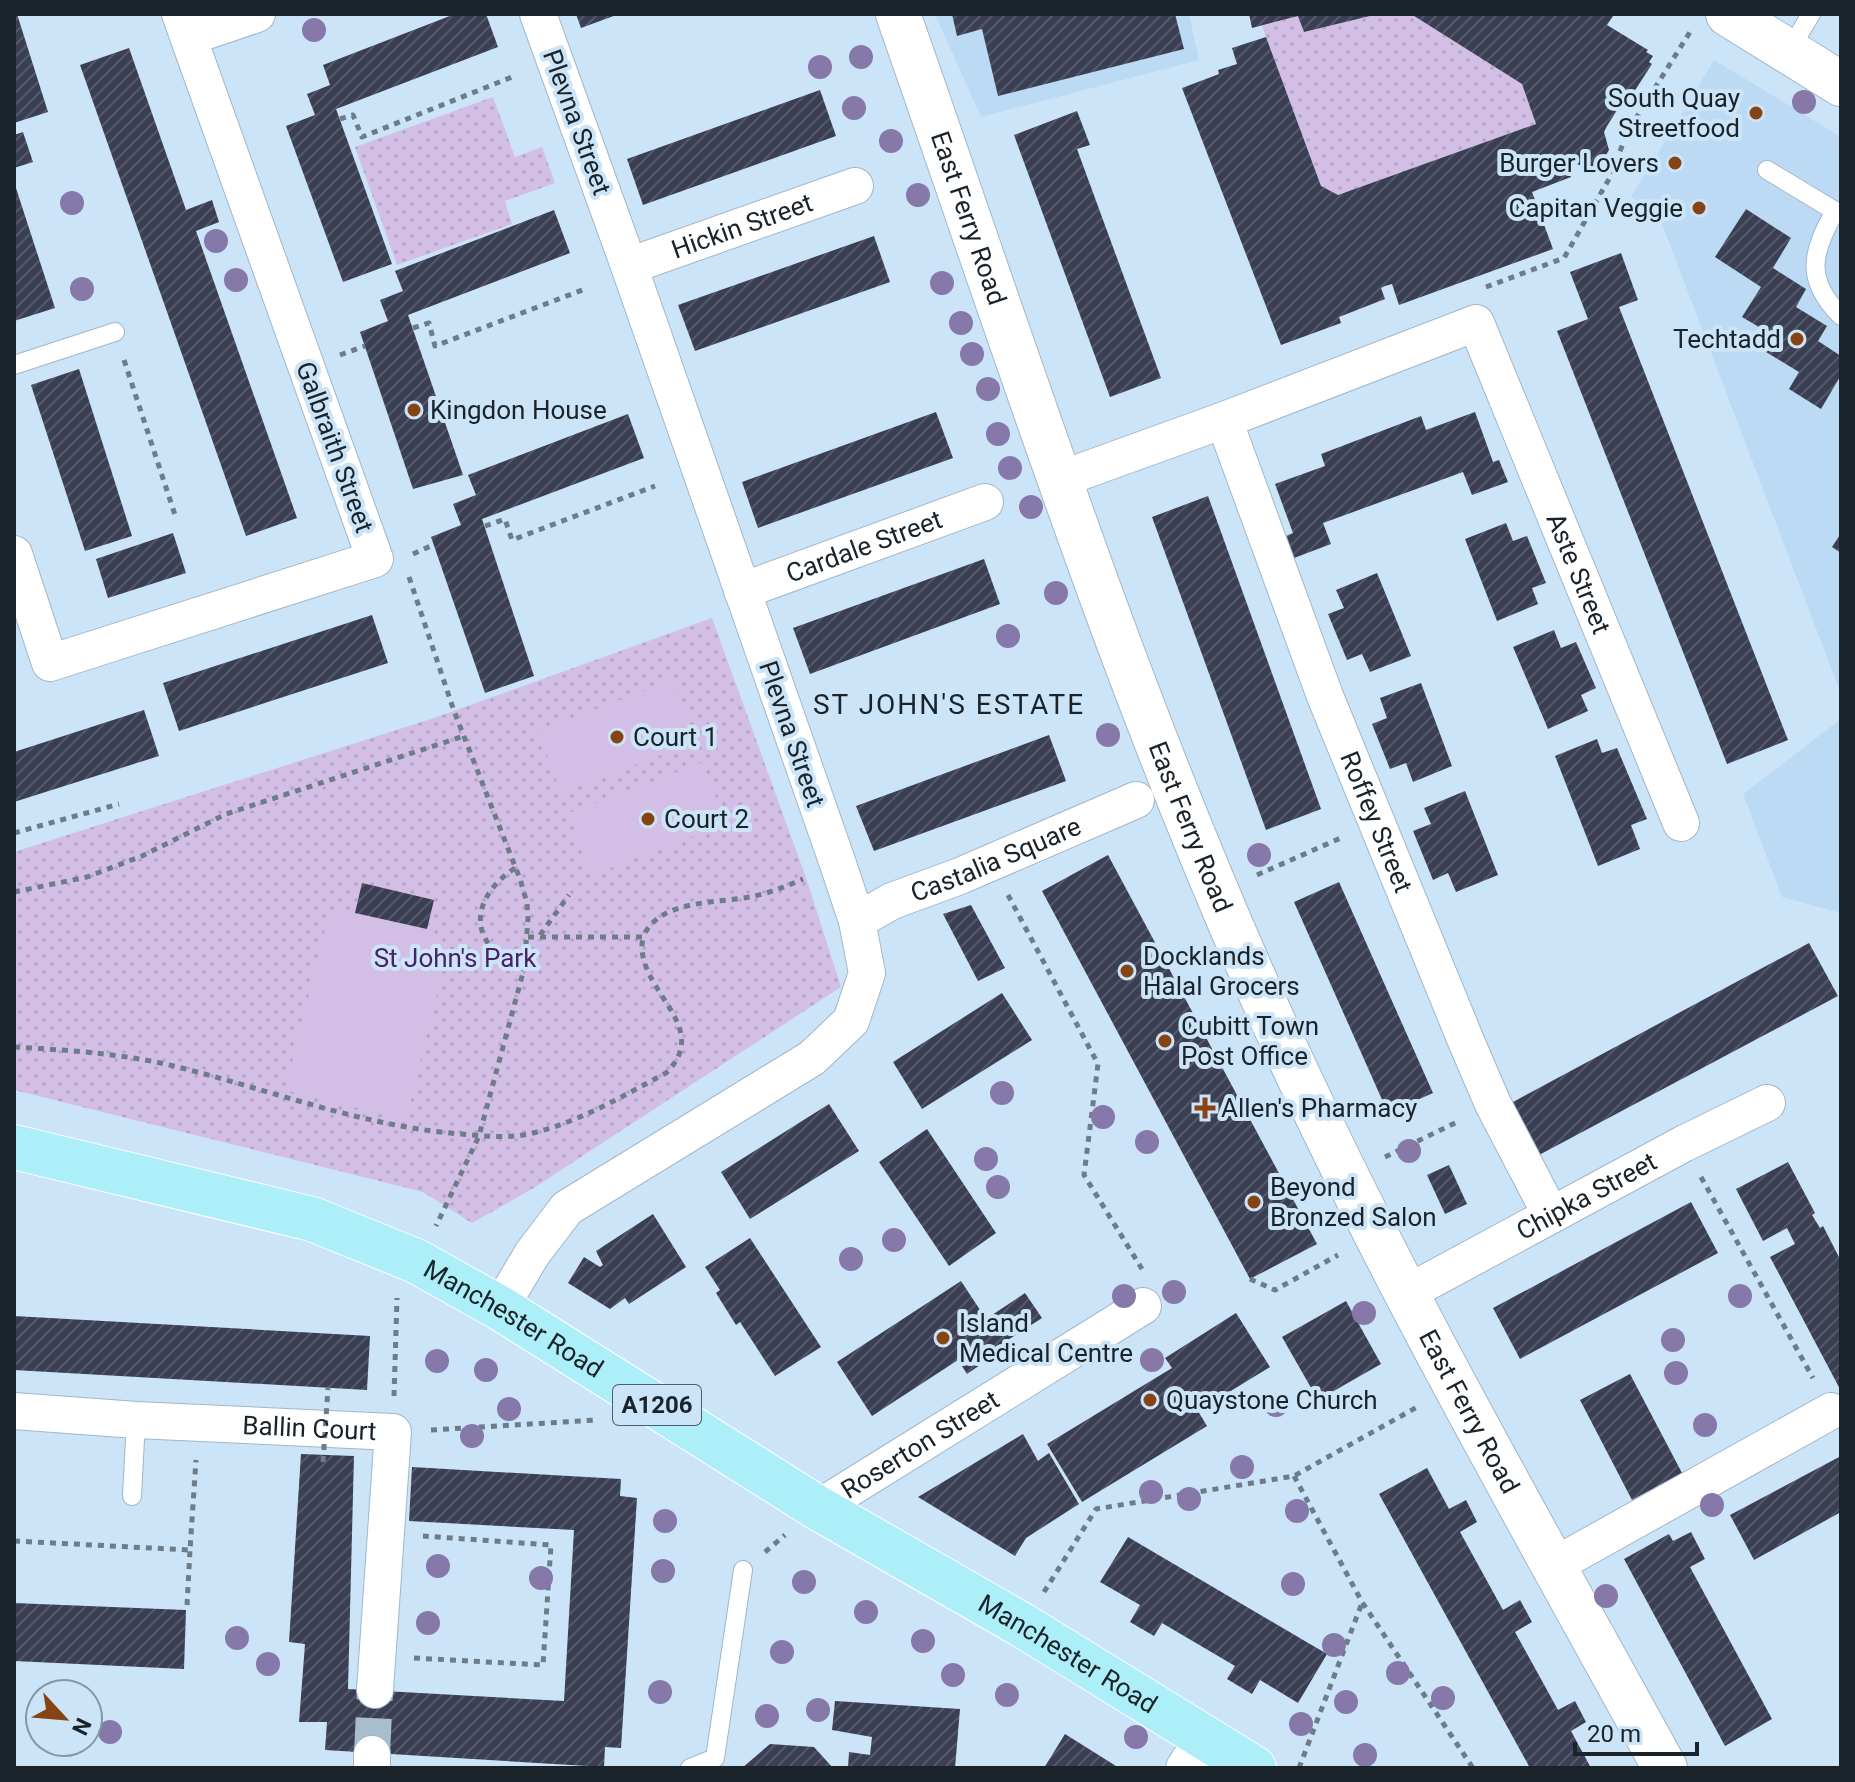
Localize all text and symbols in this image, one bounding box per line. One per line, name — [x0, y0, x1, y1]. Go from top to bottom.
street label: Plevna Street — [537, 45, 617, 199]
place label: South Quay Streetfood — [1608, 83, 1740, 143]
marker: South Quay Streetfood — [1747, 104, 1765, 122]
street label: East Ferry Road — [925, 127, 1012, 309]
place label: Burger Lovers — [1499, 148, 1659, 178]
marker: Burger Lovers — [1666, 154, 1684, 172]
street label: Hickin Street — [668, 187, 817, 265]
place label: Capitan Veggie — [1508, 193, 1683, 223]
marker: Capitan Veggie — [1690, 199, 1708, 217]
place label: Techtadd — [1673, 324, 1781, 354]
marker: Techtadd — [1788, 330, 1806, 348]
street label: Galbraith Street — [290, 358, 380, 536]
place label: Kingdon House — [430, 395, 607, 425]
marker: Kingdon House — [405, 401, 423, 419]
street label: Cardale Street — [782, 504, 946, 589]
street label: Aste Street — [1541, 509, 1617, 638]
street label: Plevna Street — [753, 657, 831, 811]
district label: ST JOHN'S ESTATE — [813, 688, 1085, 721]
place label: Court 1 — [633, 722, 718, 752]
marker: Court 1 — [608, 728, 626, 746]
street label: East Ferry Road — [1143, 737, 1239, 917]
street label: Roffey Street — [1334, 747, 1419, 897]
place label: Court 2 — [664, 804, 749, 834]
marker: Court 2 — [639, 810, 657, 828]
street label: Castalia Square — [906, 811, 1085, 908]
place label: Docklands Halal Grocers — [1143, 941, 1300, 1001]
park label: St John's Park — [374, 943, 537, 973]
marker: Docklands Halal Grocers — [1118, 962, 1136, 980]
place label: Cubitt Town Post Office — [1181, 1011, 1319, 1071]
marker: Cubitt Town Post Office — [1156, 1032, 1174, 1050]
place label: Allen's Pharmacy — [1221, 1093, 1417, 1123]
marker: Allen's Pharmacy — [1196, 1099, 1214, 1117]
street label: Chipka Street — [1511, 1146, 1662, 1246]
place label: Beyond Bronzed Salon — [1270, 1172, 1437, 1232]
marker: Beyond Bronzed Salon — [1245, 1193, 1263, 1211]
street label: Manchester Road — [419, 1253, 609, 1384]
place label: Island Medical Centre — [959, 1308, 1133, 1368]
street label: East Ferry Road — [1413, 1324, 1526, 1498]
marker: Island Medical Centre — [934, 1329, 952, 1347]
street label: Roserton Street — [836, 1384, 1004, 1505]
road number: A1206 — [613, 1385, 701, 1425]
place label: Quaystone Church — [1166, 1385, 1378, 1415]
marker: Quaystone Church — [1141, 1391, 1159, 1409]
street label: Ballin Court — [242, 1410, 377, 1446]
street label: Manchester Road — [973, 1588, 1163, 1720]
north arrow — [24, 1678, 104, 1758]
scale bar — [1575, 1706, 1697, 1756]
text: N — [67, 1714, 96, 1739]
text: 20 m — [1587, 1720, 1641, 1748]

